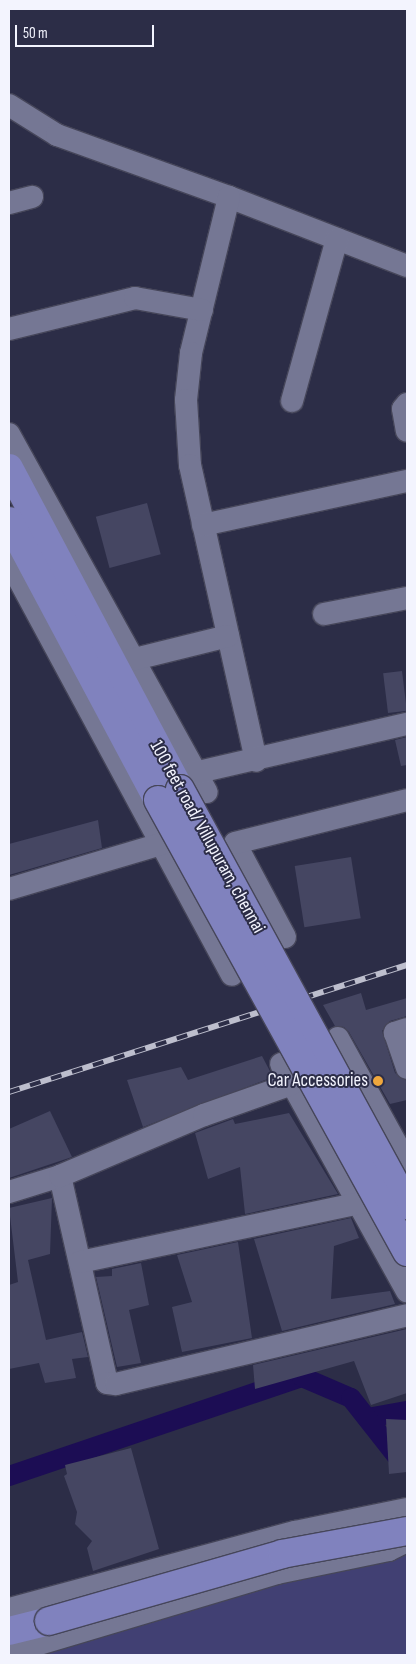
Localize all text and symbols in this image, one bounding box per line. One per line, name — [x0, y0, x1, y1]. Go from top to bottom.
scale bar — [18, 15, 156, 47]
text: 50 m — [23, 24, 48, 43]
street label: 100 feet road/ Villupuram, chennai — [144, 736, 270, 938]
place label: Car Accessories — [267, 1070, 368, 1092]
marker: Car Accessories — [372, 1075, 384, 1087]

